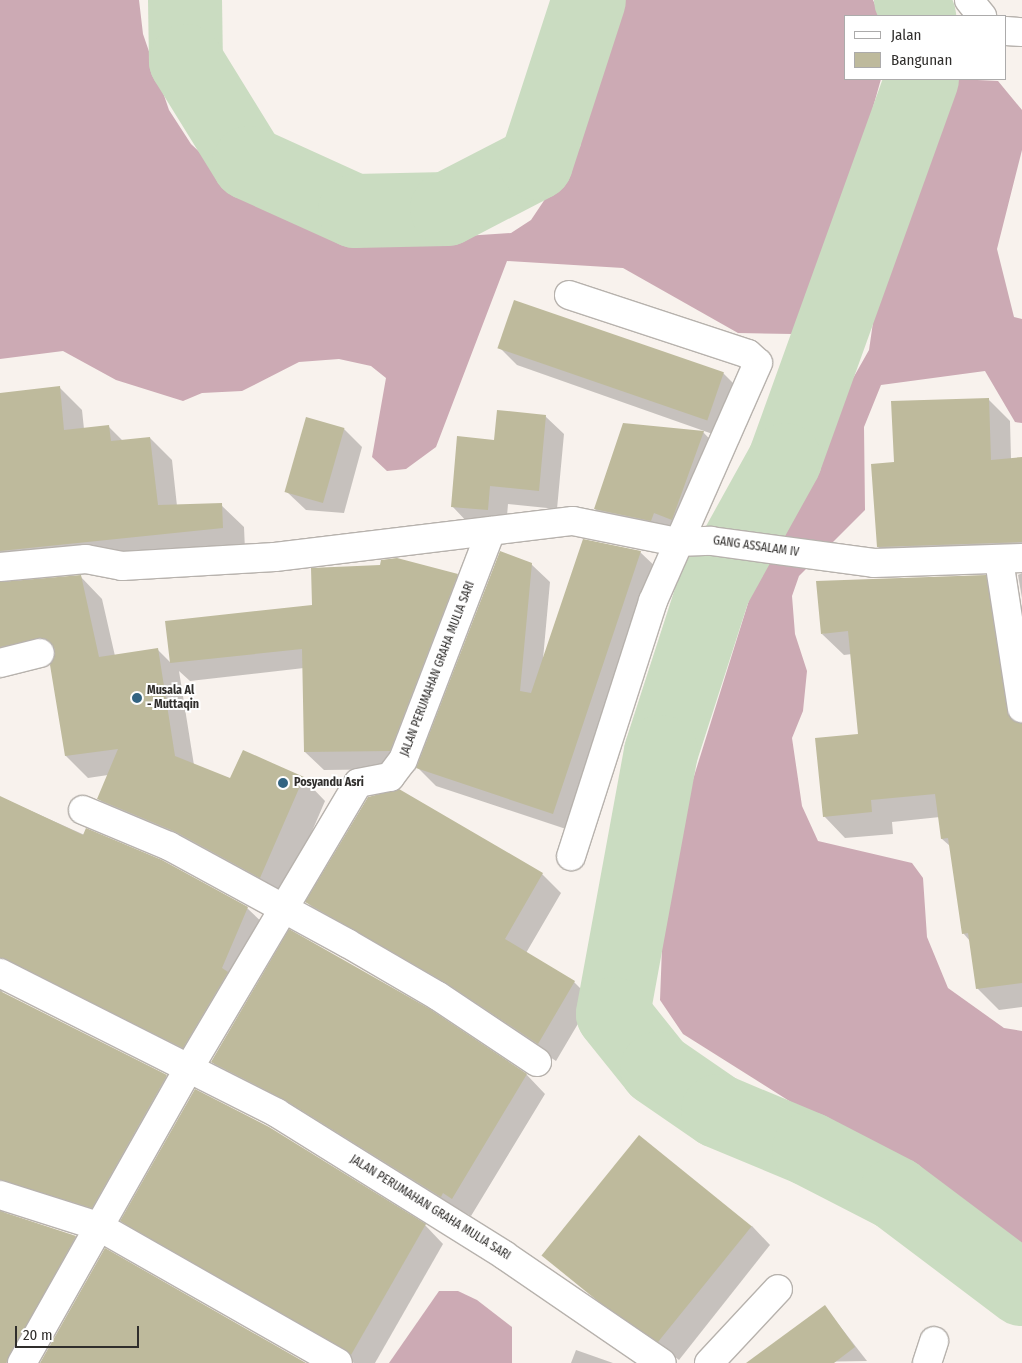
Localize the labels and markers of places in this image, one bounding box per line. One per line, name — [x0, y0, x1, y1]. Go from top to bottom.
place label: Musala Al - Muttaqin — [147, 684, 199, 712]
marker: Musala Al - Muttaqin — [131, 692, 143, 704]
marker: Posyandu Asri — [276, 776, 290, 790]
place label: Posyandu Asri — [294, 776, 364, 790]

